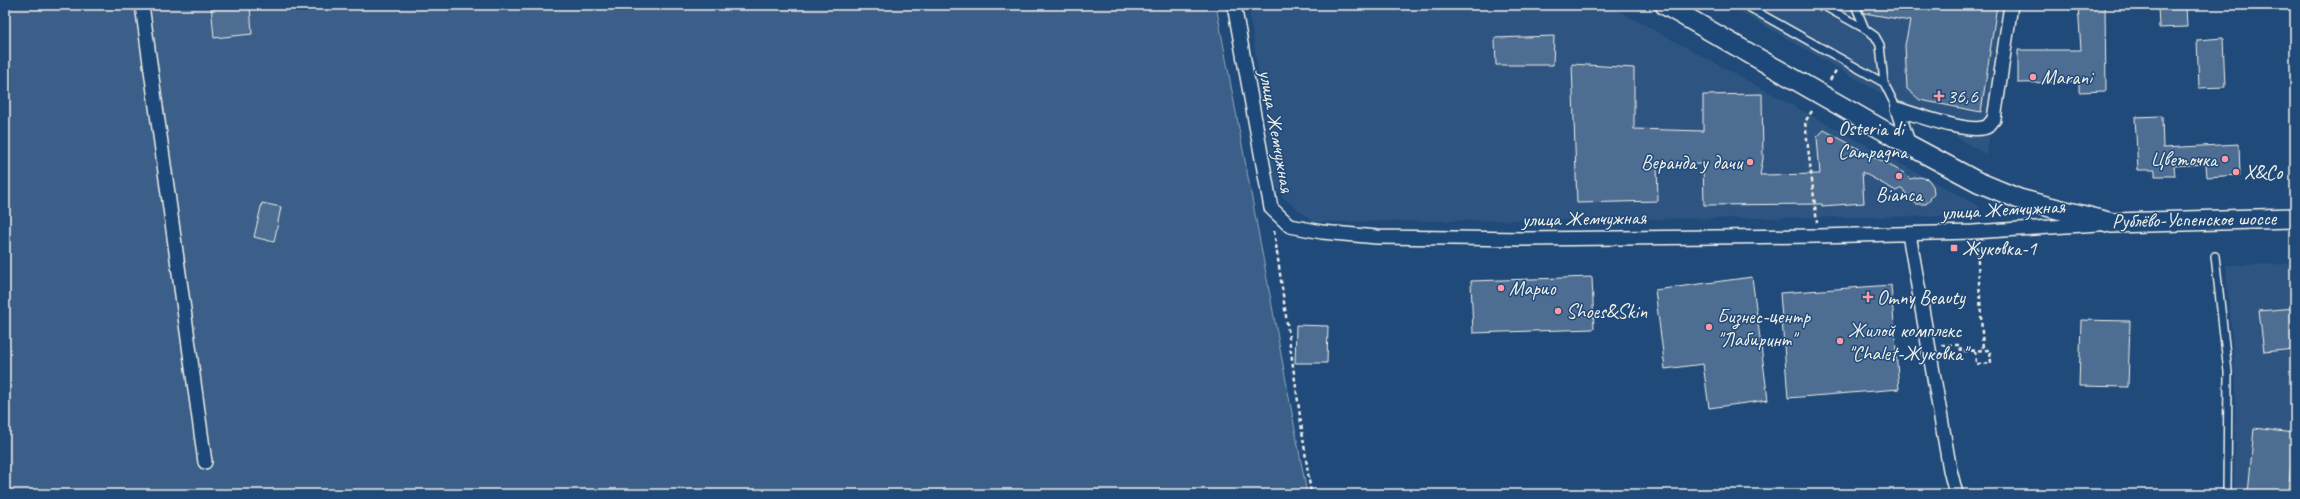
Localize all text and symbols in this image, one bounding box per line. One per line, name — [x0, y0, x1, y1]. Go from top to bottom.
place label: Marani — [2041, 65, 2094, 90]
street label: улица Жемчужная — [1253, 67, 1300, 195]
marker: Marani — [2028, 72, 2038, 82]
place label: 36,6 — [1947, 84, 1979, 109]
marker: 36,6 — [1934, 91, 1944, 101]
place label: Osteria di Campagna — [1838, 116, 1909, 164]
marker: Osteria di Campagna — [1825, 135, 1835, 145]
place label: Цветочка — [2150, 147, 2219, 172]
place label: Веранда у дачи — [1641, 150, 1744, 175]
marker: Цветочка — [2220, 154, 2230, 164]
marker: Веранда у дачи — [1745, 157, 1755, 167]
place label: X&Co — [2244, 160, 2283, 185]
marker: X&Co — [2231, 167, 2241, 177]
marker: Bianca — [1894, 171, 1904, 181]
place label: Bianca — [1876, 182, 1924, 207]
street label: улица Жемчужная — [1939, 194, 2066, 225]
street label: улица Жемчужная — [1521, 205, 1647, 232]
street label: Рублёво-Успенское шоссе — [2112, 206, 2278, 233]
place label: Жуковка-1 — [1962, 236, 2038, 261]
marker: Жуковка-1 — [1949, 243, 1959, 253]
place label: Марио — [1509, 276, 1556, 301]
marker: Марио — [1496, 283, 1506, 293]
place label: Omny Beauty — [1877, 285, 1966, 310]
marker: Omny Beauty — [1862, 291, 1874, 303]
place label: Shoes&Skin — [1566, 299, 1648, 324]
place label: Бизнес-центр "Лабиринт" — [1717, 304, 1812, 352]
marker: Shoes&Skin — [1553, 306, 1563, 316]
place label: Жилой комплекс "Chalet-Жуковка" — [1848, 318, 1971, 366]
marker: Бизнес-центр "Лабиринт" — [1704, 322, 1714, 332]
marker: Жилой комплекс "Chalet-Жуковка" — [1835, 336, 1845, 346]

